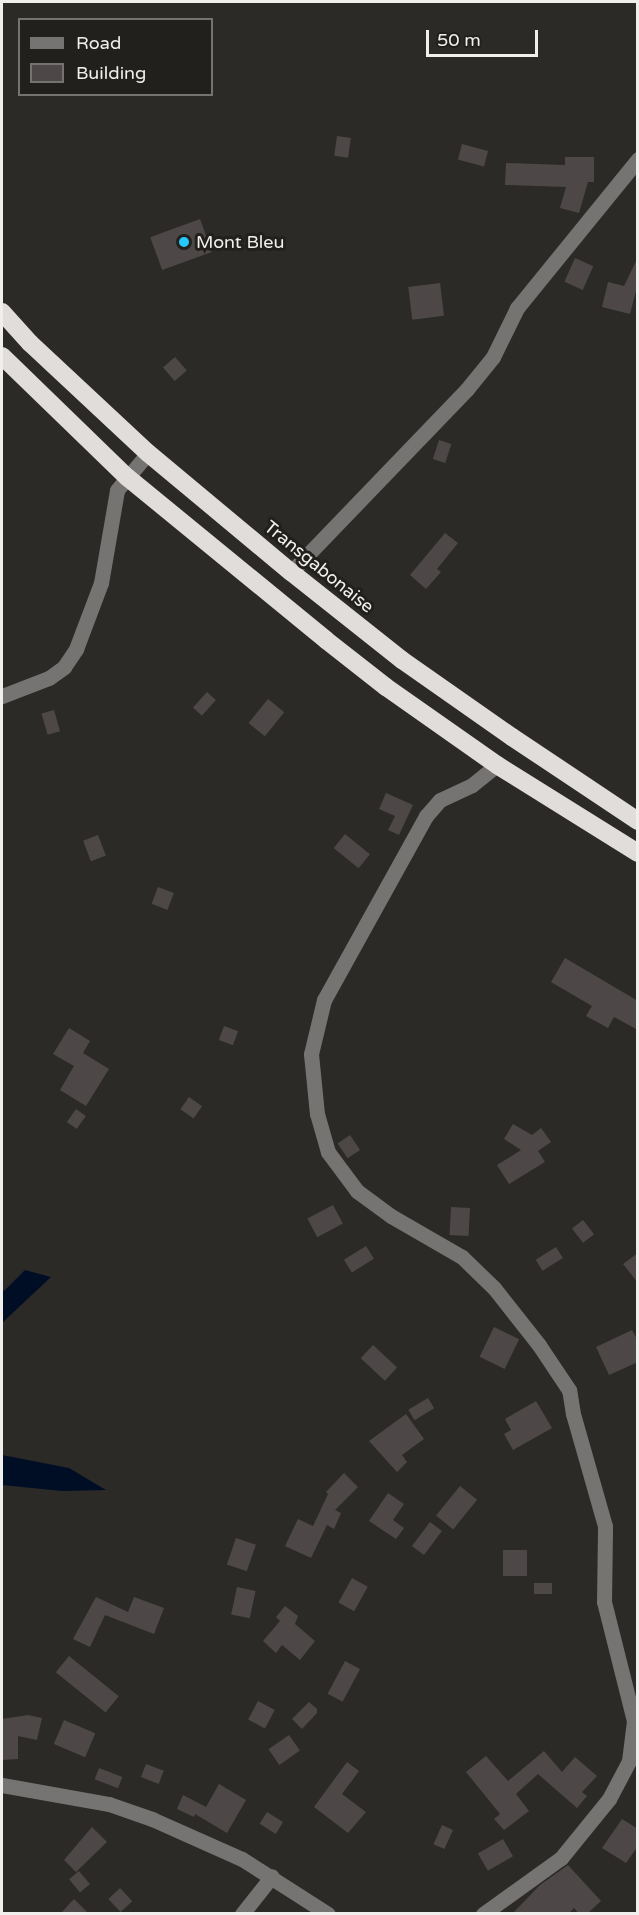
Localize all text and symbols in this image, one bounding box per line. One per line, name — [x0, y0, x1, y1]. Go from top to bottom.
legend — [18, 18, 213, 96]
scale bar — [429, 18, 542, 56]
text: 50 m — [437, 29, 481, 51]
text: Road — [76, 32, 121, 54]
text: Building — [76, 62, 146, 84]
place label: Mont Bleu — [196, 231, 284, 253]
marker: Mont Bleu — [177, 235, 191, 249]
street label: Transgabonaise — [260, 516, 378, 618]

